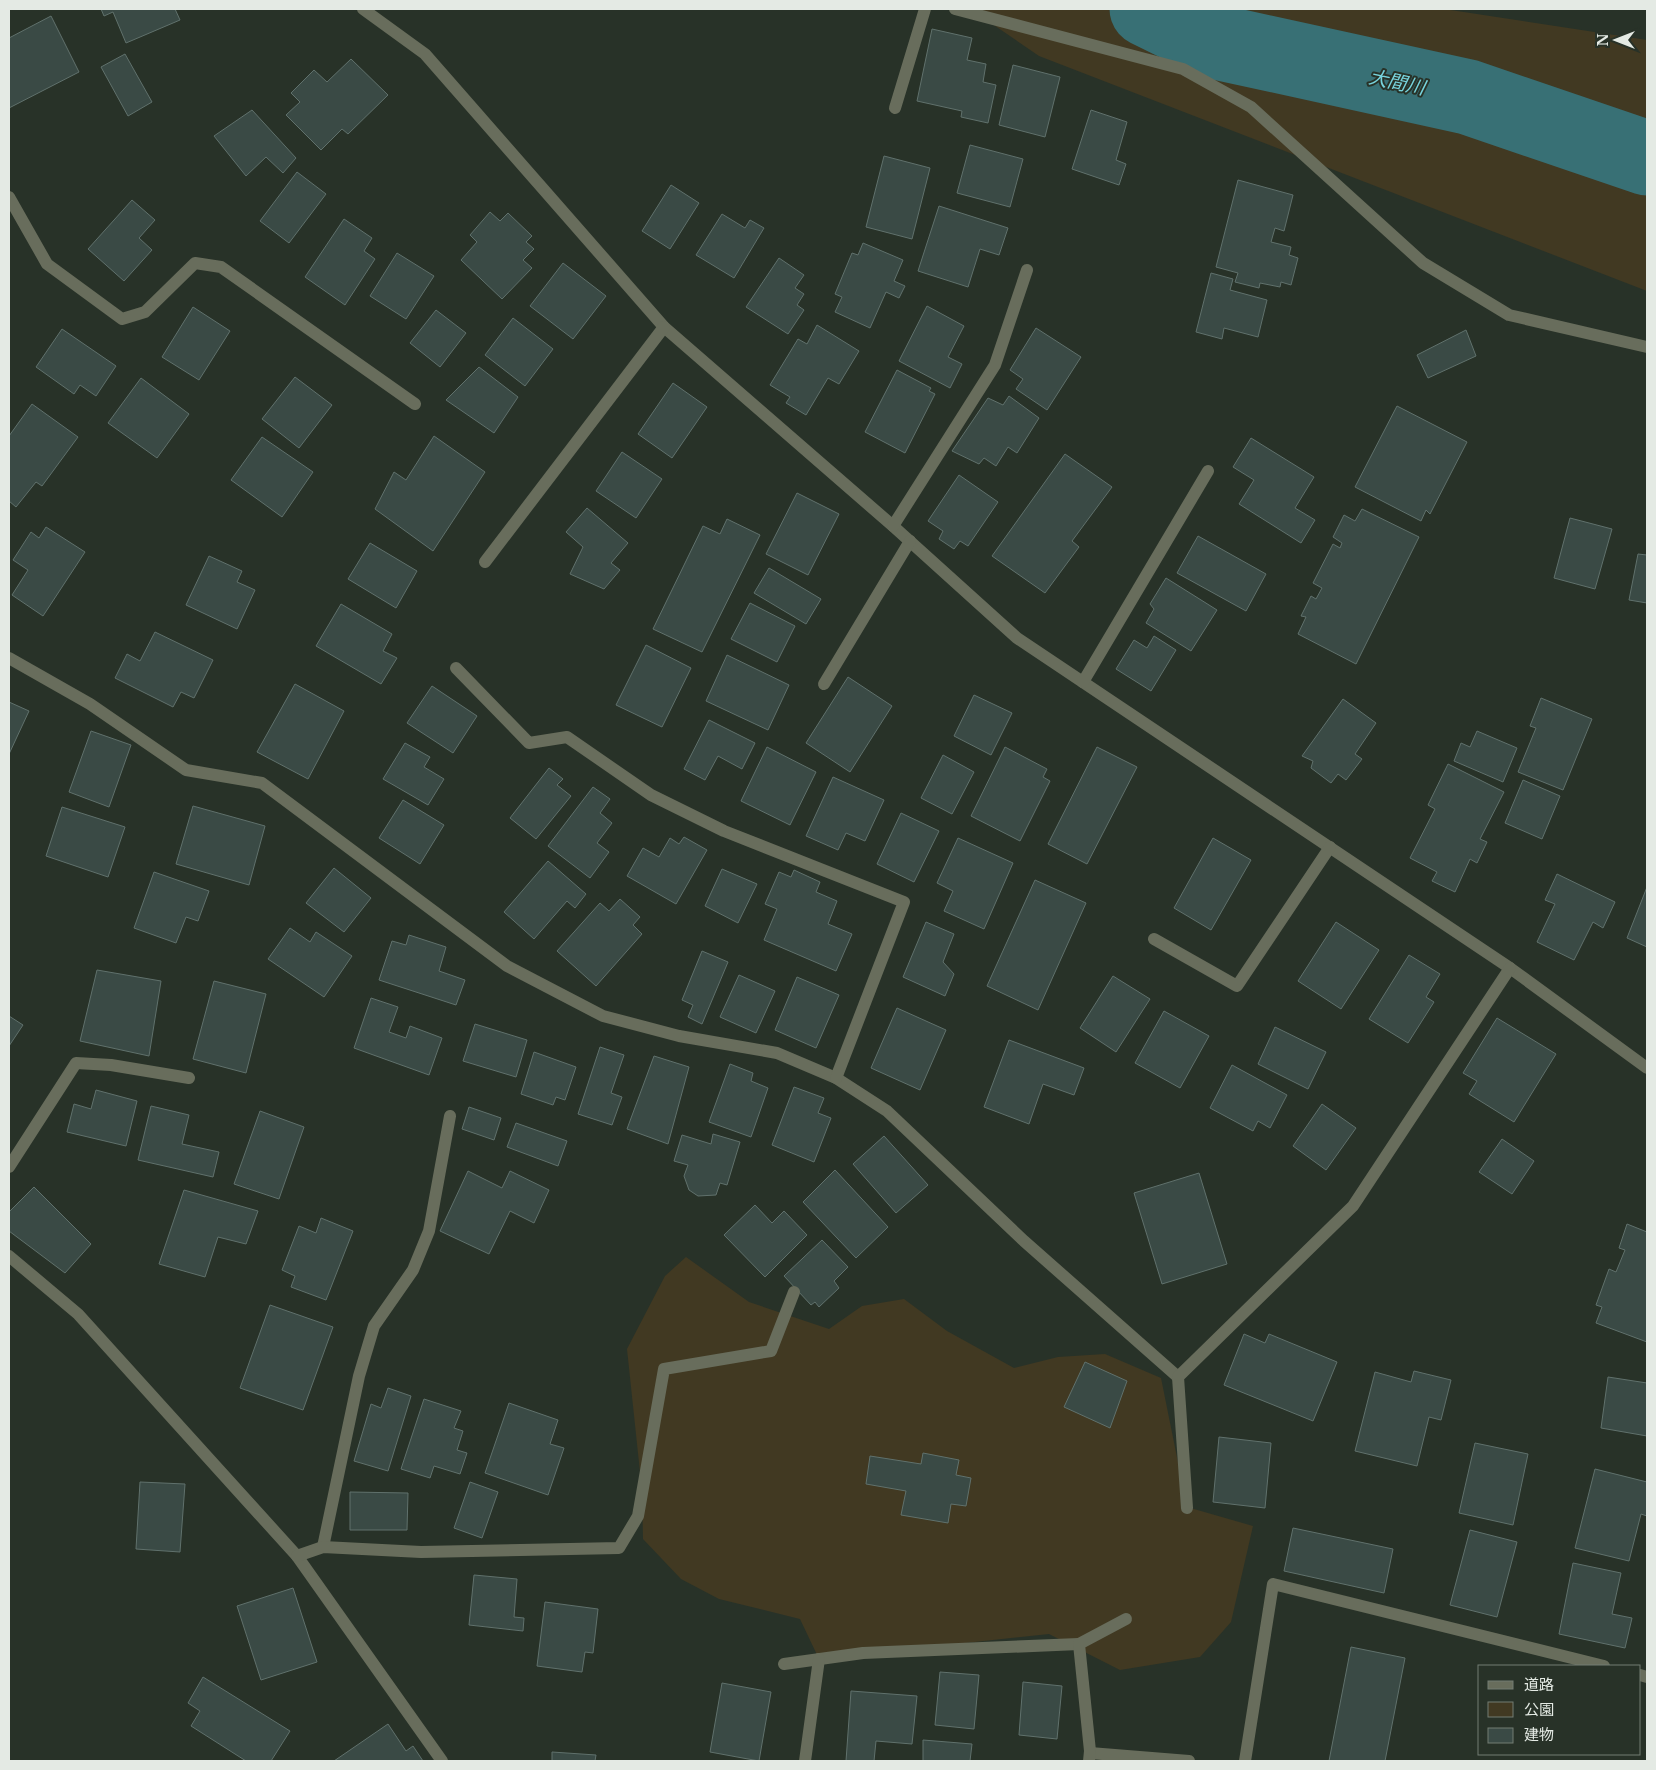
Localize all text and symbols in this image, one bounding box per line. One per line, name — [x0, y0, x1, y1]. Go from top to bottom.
north arrow — [1591, 15, 1641, 65]
text: N — [1594, 33, 1612, 47]
water label: 大間川 — [1367, 65, 1429, 100]
legend — [1478, 1665, 1641, 1755]
text: 道路 — [1524, 1675, 1554, 1694]
text: 公園 — [1524, 1700, 1554, 1719]
text: 建物 — [1524, 1725, 1554, 1744]

